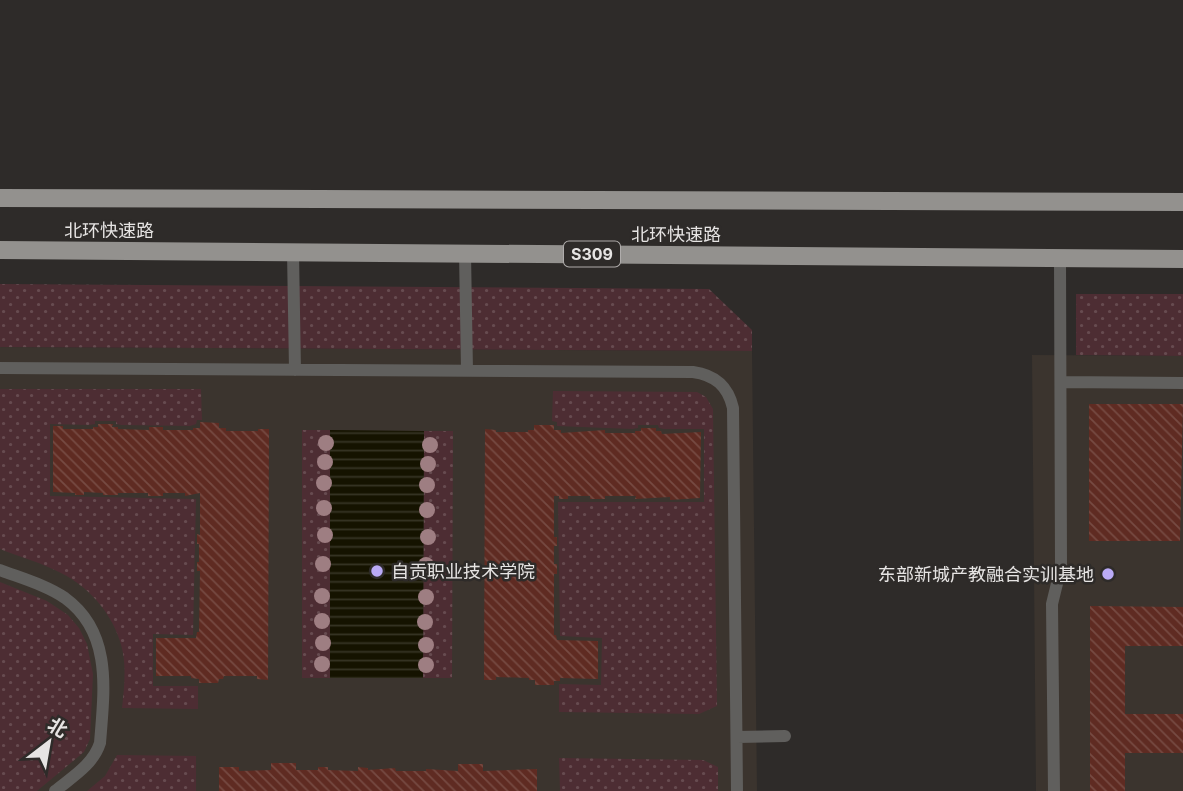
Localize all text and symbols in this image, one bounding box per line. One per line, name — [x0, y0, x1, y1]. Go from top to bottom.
street label: 北环快速路 — [64, 220, 154, 241]
street label: 北环快速路 — [631, 224, 721, 245]
road number: S309 — [564, 242, 620, 266]
place label: 自贡职业技术学院 — [391, 561, 535, 582]
marker: 自贡职业技术学院 — [369, 563, 385, 579]
place label: 东部新城产教融合实训基地 — [878, 564, 1094, 585]
marker: 东部新城产教融合实训基地 — [1100, 566, 1116, 582]
north arrow — [14, 707, 84, 777]
text: 北 — [43, 713, 72, 743]

